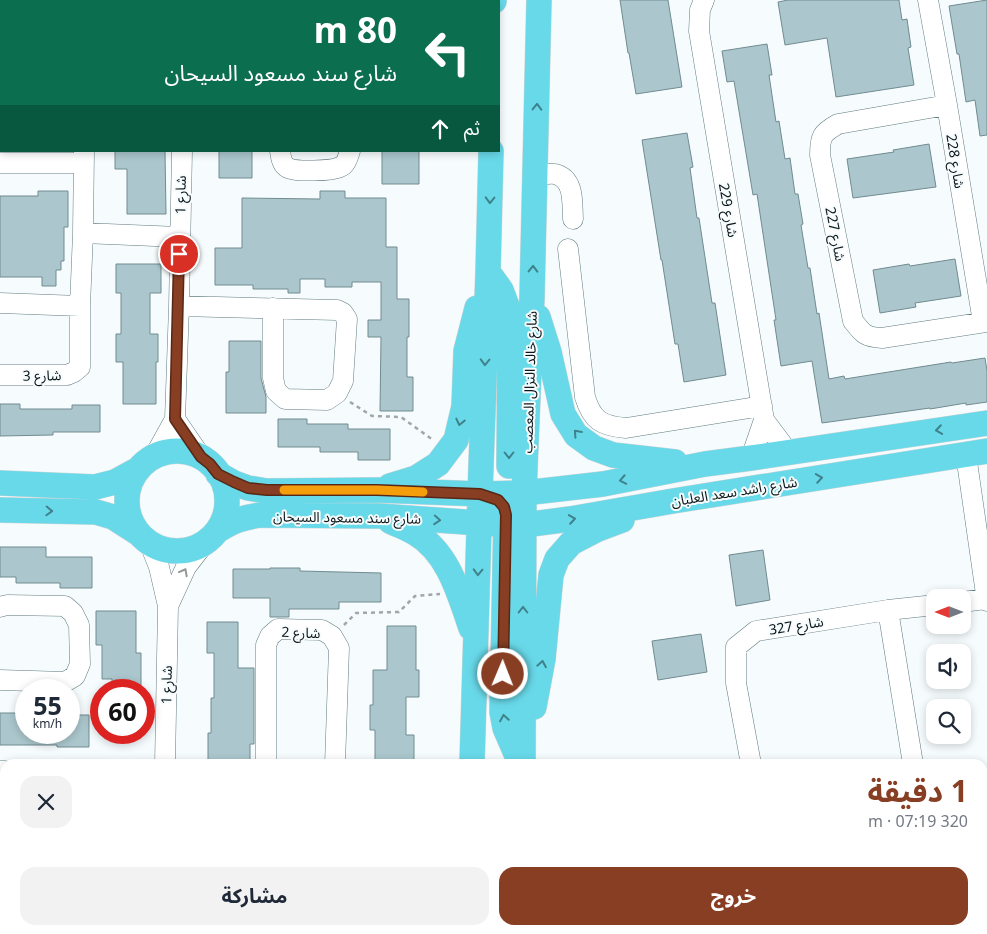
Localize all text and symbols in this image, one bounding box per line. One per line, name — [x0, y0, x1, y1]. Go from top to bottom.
text: 80 m — [314, 6, 397, 53]
icon: left — [415, 20, 480, 85]
text: شارع سند مسعود السيحان — [165, 57, 397, 87]
one-way arrow — [531, 103, 542, 111]
icon: ahead — [426, 115, 454, 143]
text: ثم — [464, 115, 480, 141]
street label: شارع 228 — [940, 132, 970, 190]
street label: شارع 1 — [170, 175, 192, 215]
street label: شارع 229 — [713, 181, 743, 239]
one-way arrow — [485, 196, 495, 204]
street label: شارع 227 — [819, 205, 851, 263]
pin — [158, 233, 200, 275]
icon: arrive — [165, 240, 193, 268]
one-way arrow — [528, 265, 538, 272]
street label: شارع خالد النزال المعصب — [517, 310, 543, 454]
one-way arrow — [480, 359, 490, 367]
street label: شارع 3 — [22, 365, 62, 387]
one-way arrow — [455, 418, 466, 427]
one-way arrow — [934, 424, 942, 435]
one-way arrow — [573, 430, 582, 439]
one-way arrow — [504, 452, 514, 460]
street label: شارع راشد سعد العلبان — [670, 472, 799, 512]
one-way arrow — [815, 473, 823, 484]
one-way arrow — [618, 474, 627, 485]
one-way arrow — [45, 506, 53, 516]
street label: شارع سند مسعود السيحان — [273, 506, 421, 530]
one-way arrow — [433, 514, 441, 525]
one-way arrow — [568, 514, 577, 524]
one-way arrow — [178, 568, 188, 577]
one-way arrow — [473, 568, 483, 576]
north arrow — [926, 589, 971, 634]
map controls — [926, 589, 971, 744]
one-way arrow — [518, 606, 529, 614]
street label: شارع 327 — [767, 611, 825, 641]
street label: شارع 2 — [281, 622, 321, 644]
button: sound — [926, 644, 971, 689]
position arrow — [476, 647, 528, 699]
one-way arrow — [537, 660, 547, 669]
street label: شارع 1 — [156, 665, 178, 705]
speed limit sign: 60 — [90, 679, 155, 744]
text: 55 — [33, 688, 62, 722]
button: search — [926, 699, 971, 744]
one-way arrow — [499, 714, 510, 722]
text: km/h — [33, 715, 62, 732]
text: 1 دقيقة — [868, 770, 968, 811]
button: close — [20, 776, 72, 828]
text: 320 m · 07:19 — [868, 810, 968, 832]
button: مشاركة — [20, 867, 489, 925]
button: خروج — [499, 867, 968, 925]

